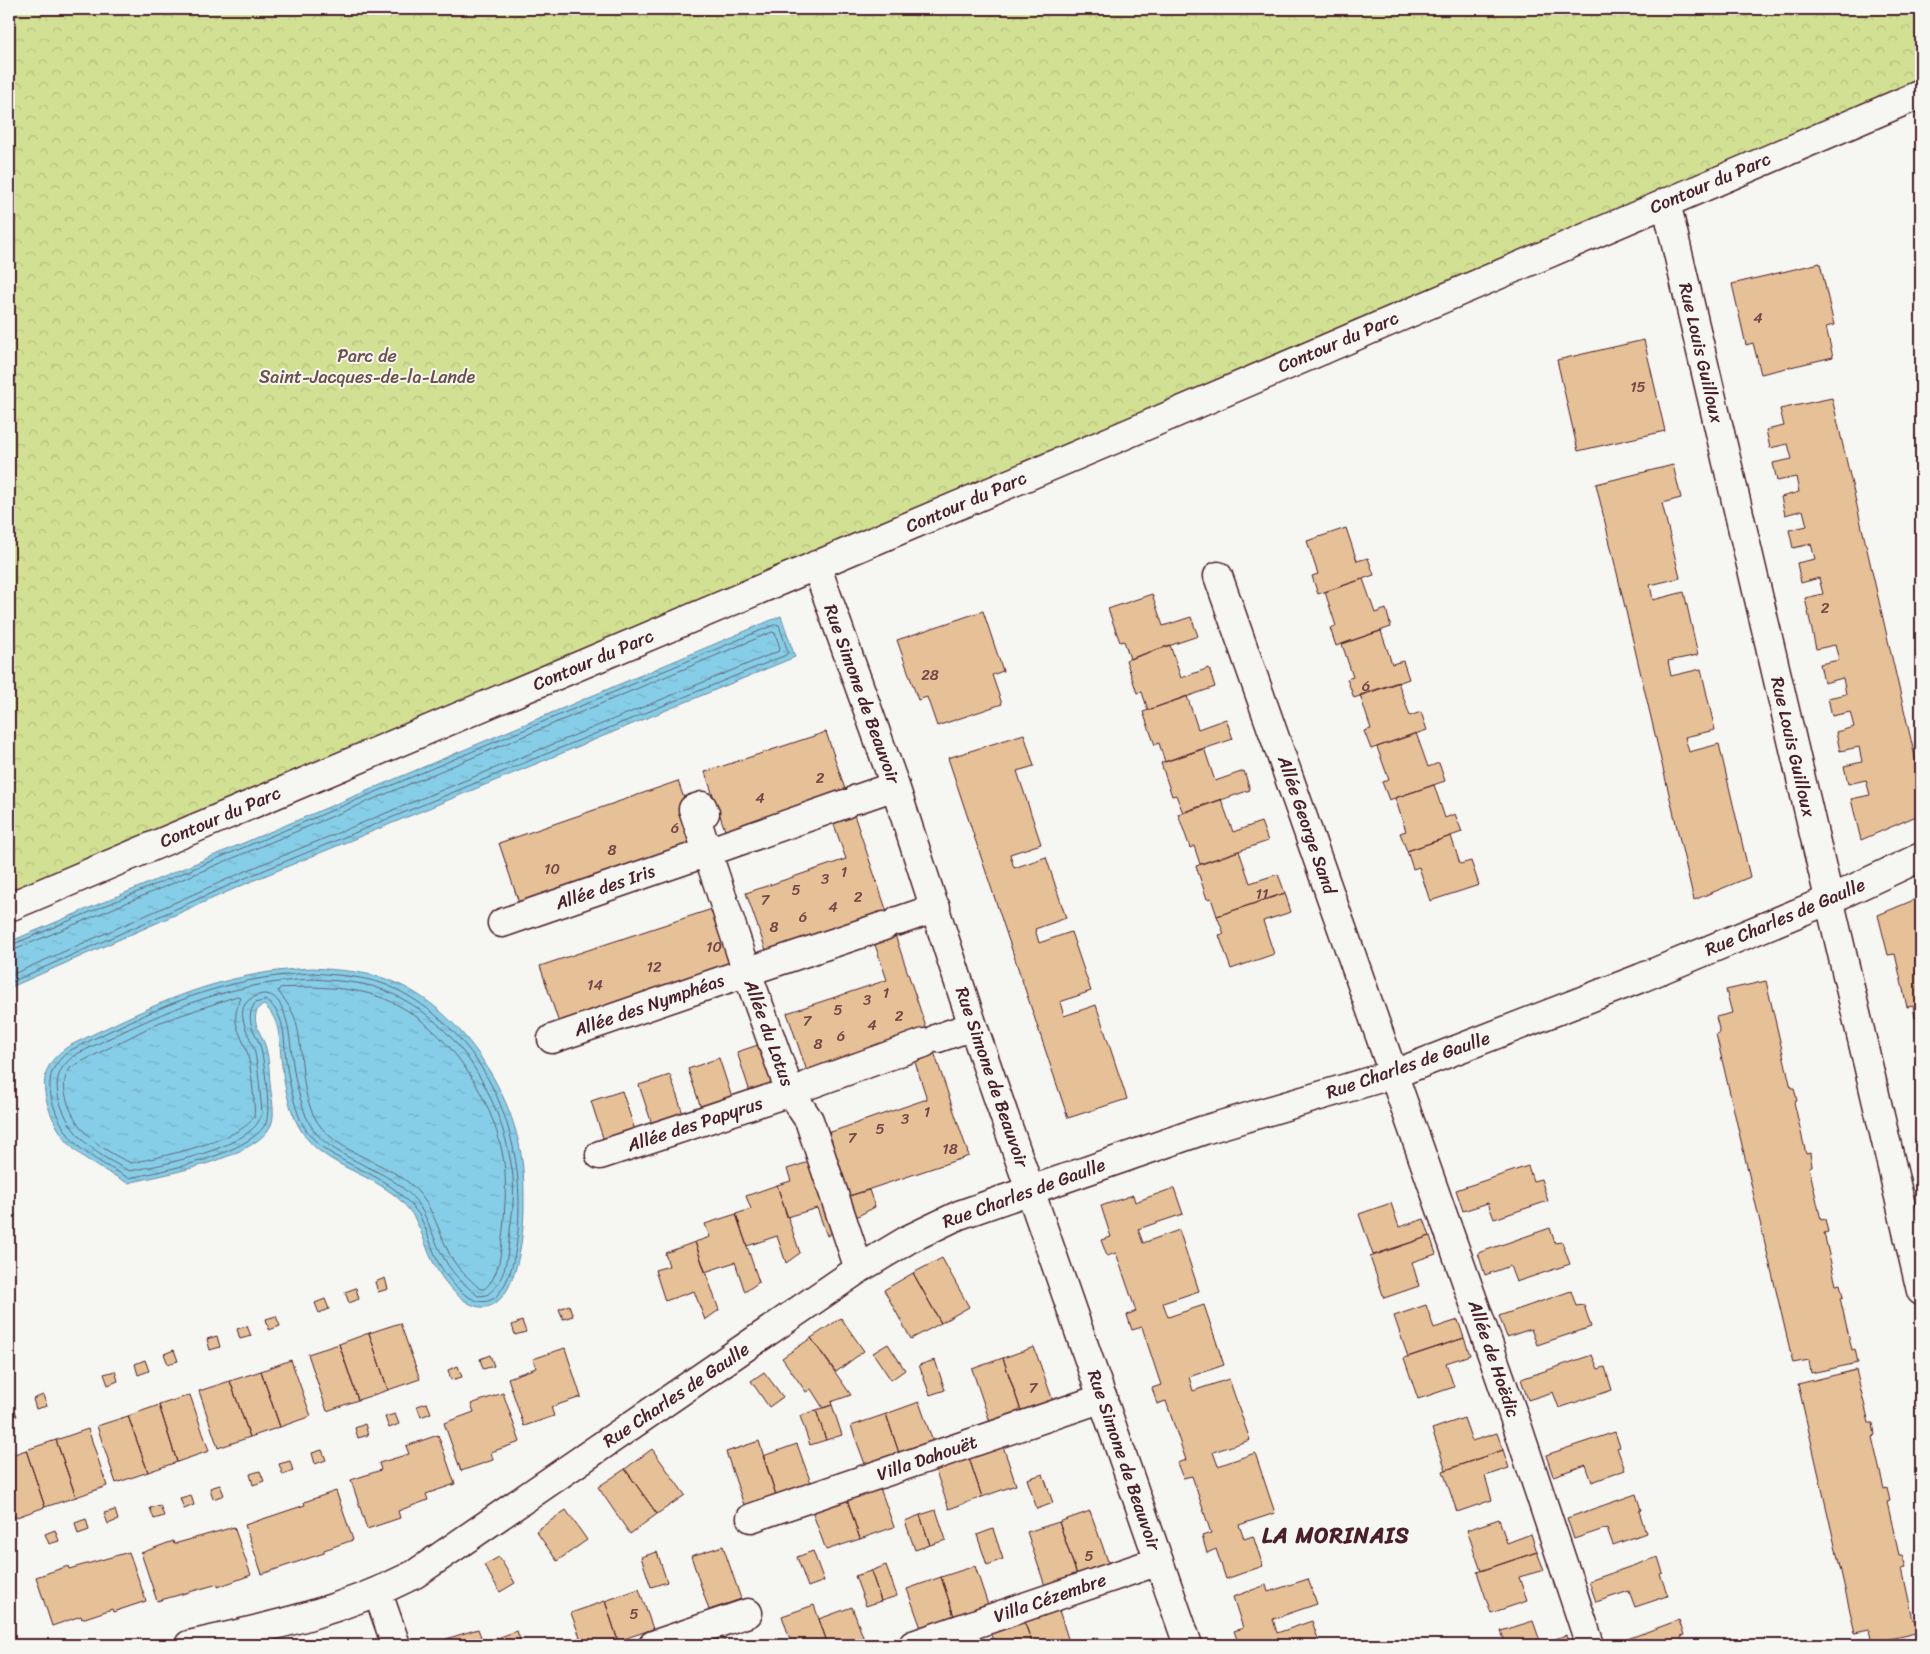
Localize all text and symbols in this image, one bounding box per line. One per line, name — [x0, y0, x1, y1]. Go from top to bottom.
street label: Contour du Parc — [1644, 143, 1776, 223]
street label: Rue Louis Guilloux — [1669, 280, 1733, 427]
street label: Contour du Parc — [1272, 302, 1404, 382]
house number: 4 — [1753, 305, 1763, 331]
park label: Parc de Saint-Jacques-de-la-Lande — [259, 340, 475, 393]
house number: 15 — [1630, 374, 1646, 400]
street label: Contour du Parc — [900, 462, 1032, 542]
house number: 2 — [1821, 595, 1830, 621]
street label: Rue Simone de Beauvoir — [815, 600, 910, 790]
street label: Contour du Parc — [527, 620, 659, 700]
house number: 28 — [921, 662, 939, 688]
house number: 6 — [1362, 673, 1370, 699]
street label: Rue Louis Guilloux — [1761, 674, 1825, 821]
street label: Allée George Sand — [1268, 750, 1346, 900]
house number: 2 — [816, 765, 825, 791]
street label: Contour du Parc — [154, 777, 286, 857]
house number: 4 — [755, 785, 765, 811]
house number: 6 — [671, 815, 679, 841]
house number: 8 — [607, 837, 617, 863]
street label: Allée des Iris — [550, 855, 660, 919]
house number: 10 — [544, 856, 560, 882]
house number: 1 — [841, 859, 847, 885]
house number: 3 — [821, 866, 829, 892]
street label: Rue Charles de Gaulle — [1700, 869, 1870, 965]
house number: 5 — [791, 877, 801, 903]
house number: 11 — [1256, 881, 1268, 907]
house number: 2 — [854, 884, 863, 910]
house number: 7 — [761, 887, 771, 913]
house number: 4 — [828, 894, 838, 920]
house number: 6 — [799, 904, 807, 930]
house number: 8 — [769, 914, 779, 940]
house number: 10 — [706, 934, 722, 960]
house number: 12 — [646, 954, 662, 980]
street label: Allée des Nymphéas — [569, 964, 729, 1046]
house number: 14 — [587, 972, 603, 998]
street label: Allée du Lotus — [734, 974, 803, 1092]
house number: 1 — [883, 980, 889, 1006]
street label: Rue Simone de Beauvoir — [946, 982, 1038, 1173]
house number: 3 — [863, 987, 871, 1013]
house number: 5 — [833, 997, 843, 1023]
house number: 2 — [895, 1003, 904, 1029]
house number: 7 — [803, 1008, 813, 1034]
house number: 4 — [867, 1012, 877, 1038]
street label: Rue Charles de Gaulle — [1322, 1022, 1494, 1108]
house number: 6 — [837, 1023, 845, 1049]
house number: 8 — [813, 1031, 823, 1057]
street label: Allée des Papyrus — [622, 1087, 768, 1161]
house number: 1 — [924, 1099, 930, 1125]
house number: 3 — [901, 1106, 909, 1132]
house number: 5 — [875, 1116, 885, 1142]
house number: 7 — [848, 1125, 858, 1151]
house number: 18 — [942, 1136, 958, 1162]
street label: Rue Charles de Gaulle — [938, 1149, 1110, 1237]
street label: Allée de Hoëdic — [1459, 1295, 1529, 1422]
street label: Rue Charles de Gaulle — [596, 1334, 756, 1456]
street label: Rue Simone de Beauvoir — [1078, 1365, 1170, 1556]
house number: 7 — [1029, 1375, 1039, 1401]
street label: Villa Dahouët — [872, 1426, 982, 1490]
district label: LA MORINAIS — [1262, 1516, 1410, 1555]
house number: 5 — [1084, 1543, 1094, 1569]
street label: Villa Cézembre — [989, 1564, 1111, 1632]
house number: 5 — [629, 1601, 639, 1627]

